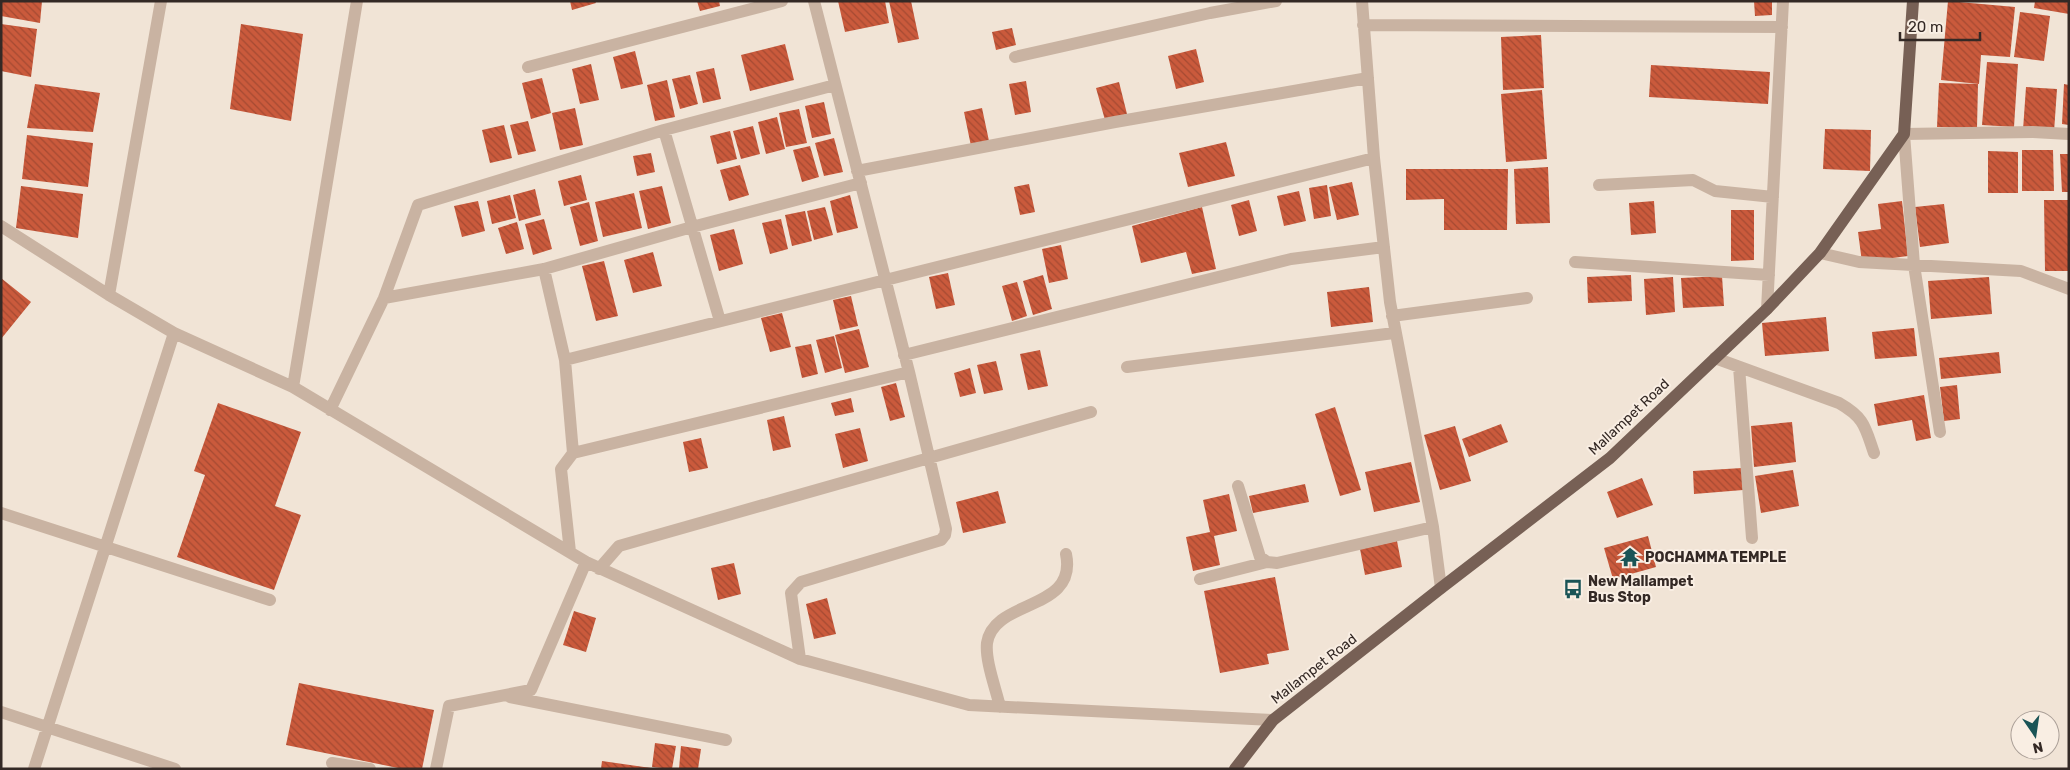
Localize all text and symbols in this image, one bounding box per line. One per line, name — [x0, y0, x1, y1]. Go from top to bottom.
scale bar — [1900, 10, 1980, 42]
text: 20 m — [1908, 18, 1943, 36]
street label: Mallampet Road — [1585, 375, 1673, 459]
temple icon: POCHAMMA TEMPLE — [1619, 546, 1641, 568]
place label: POCHAMMA TEMPLE — [1645, 549, 1786, 566]
place label: New Mallampet Bus Stop — [1588, 573, 1694, 606]
bus stop icon: New Mallampet Bus Stop — [1562, 578, 1584, 600]
street label: Mallampet Road — [1268, 630, 1360, 708]
north arrow — [2010, 710, 2060, 760]
text: N — [2031, 738, 2045, 757]

